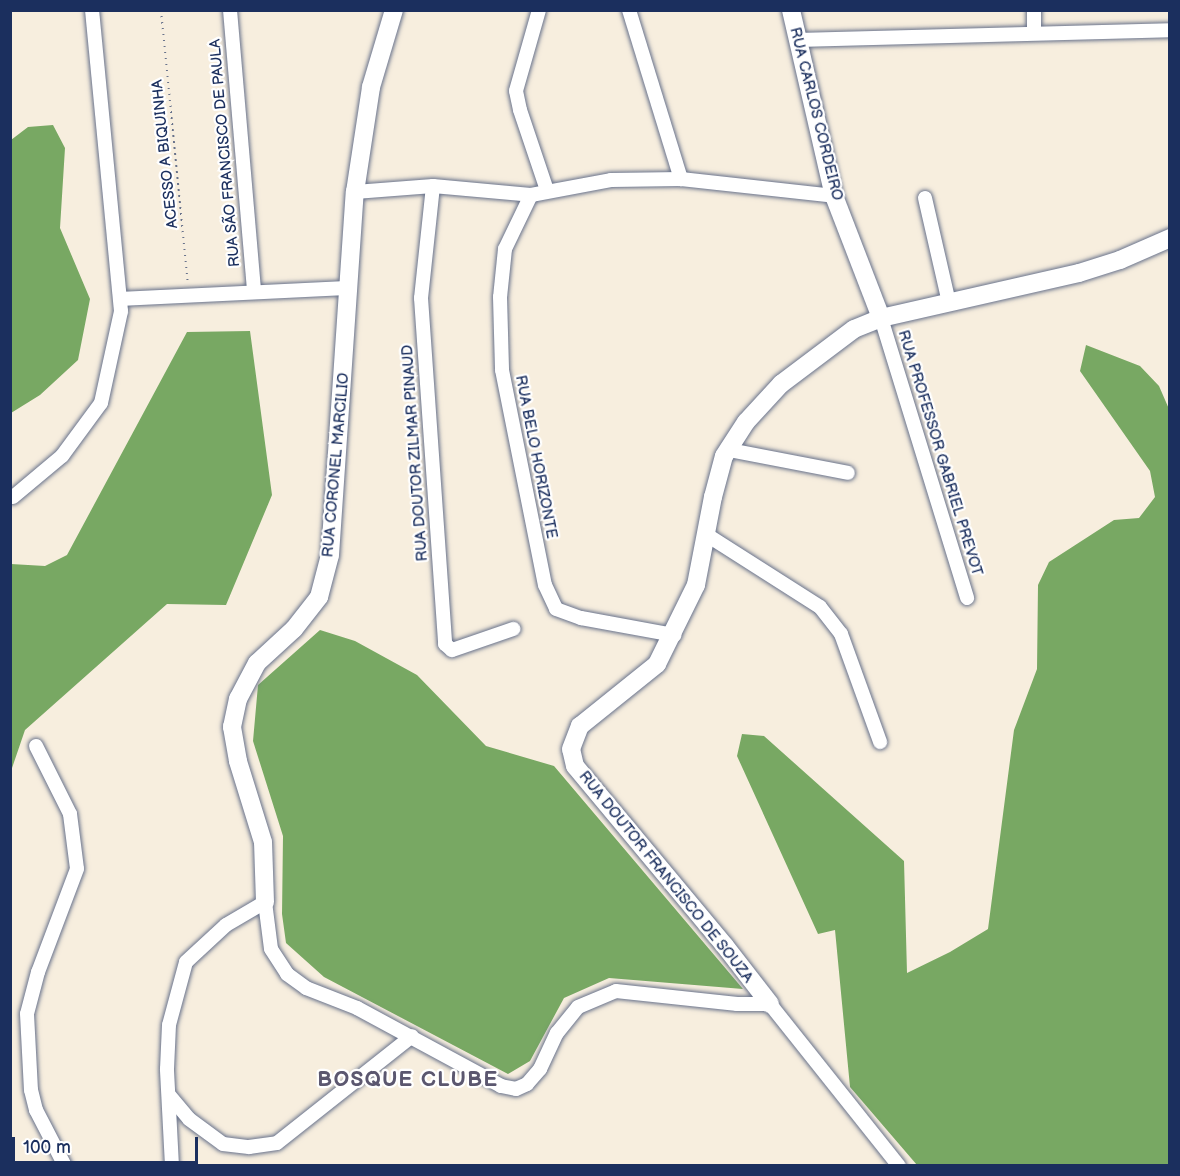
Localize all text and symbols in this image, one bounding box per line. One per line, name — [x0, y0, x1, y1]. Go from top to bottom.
street label: RUA CARLOS CORDEIRO — [786, 25, 846, 203]
street label: RUA SÃO FRANCISCO DE PAULA — [206, 38, 244, 268]
street label: ACESSO A BIQUINHA — [148, 79, 182, 229]
street label: RUA PROFESSOR GABRIEL PREVOT — [894, 328, 986, 578]
street label: RUA DOUTOR ZILMAR PINAUD — [398, 344, 432, 562]
street label: RUA CORONEL MARCILIO — [319, 372, 353, 558]
street label: RUA BELO HORIZONTE — [511, 374, 561, 540]
street label: RUA DOUTOR FRANCISCO DE SOUZA — [575, 768, 757, 986]
district label: BOSQUE CLUBE — [317, 1067, 499, 1093]
scale bar — [15, 1125, 201, 1163]
text: 100 m — [23, 1137, 71, 1158]

